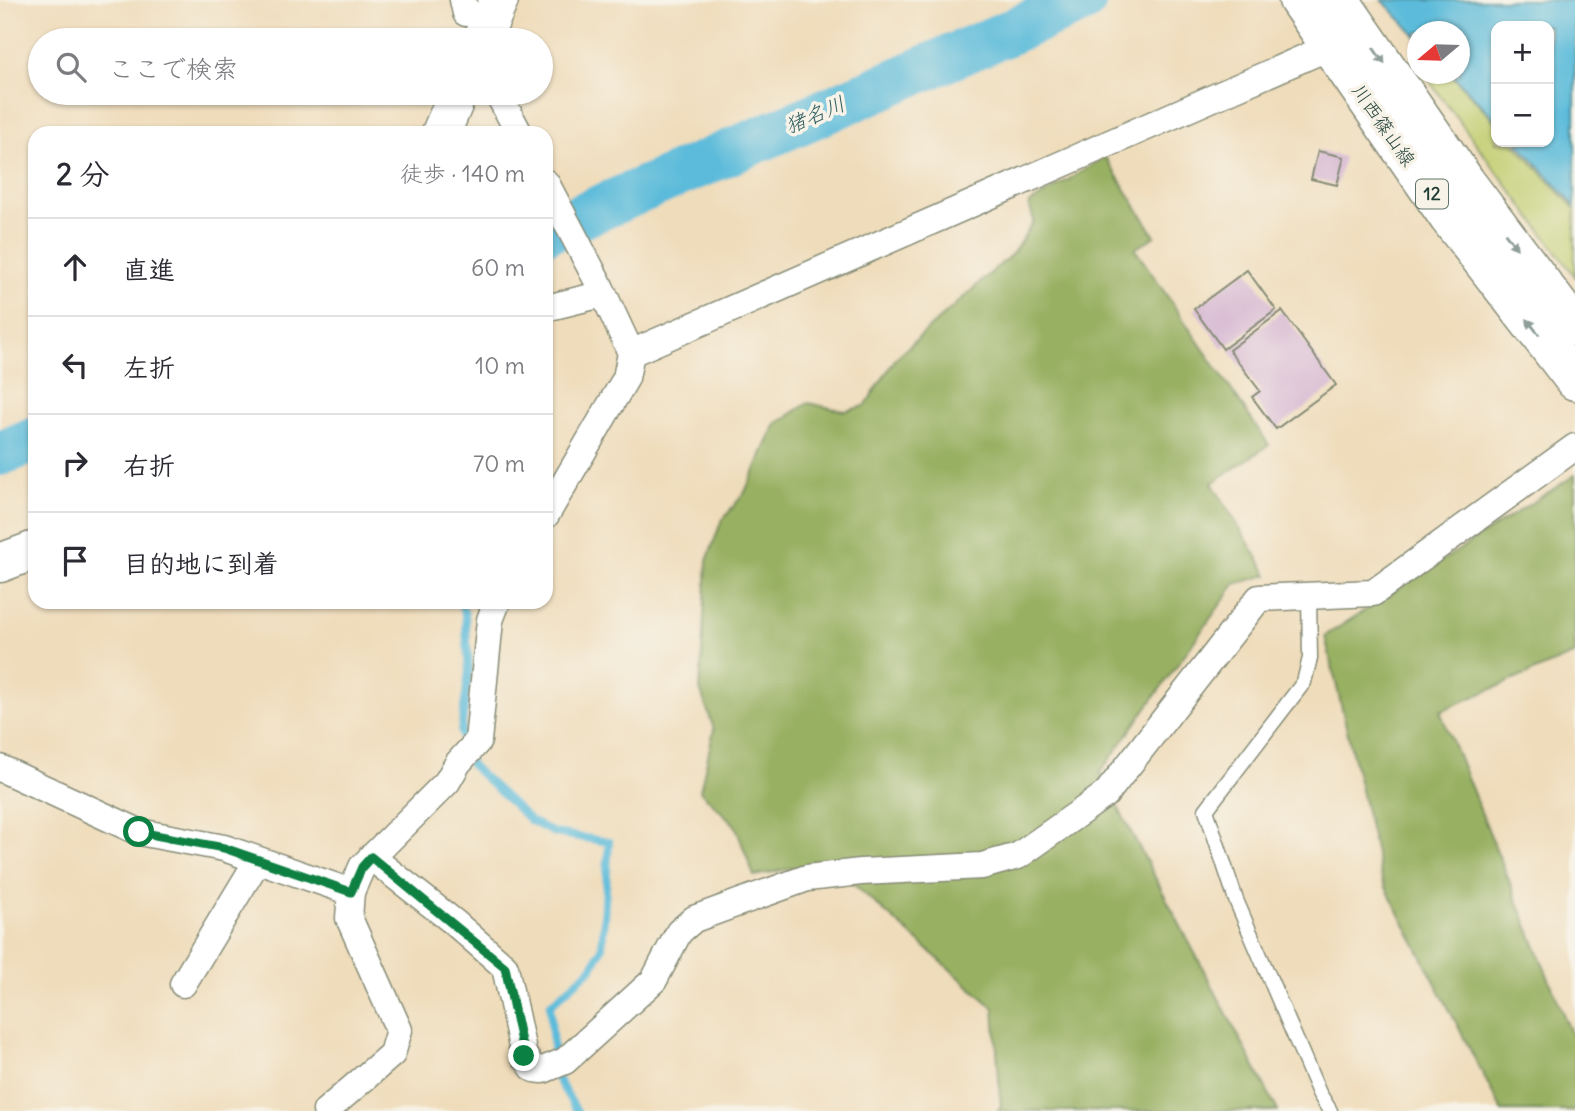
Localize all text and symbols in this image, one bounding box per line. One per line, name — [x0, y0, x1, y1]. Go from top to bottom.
north arrow — [1407, 21, 1470, 84]
map controls — [1491, 21, 1554, 147]
button: + — [1491, 21, 1554, 84]
search box — [28, 28, 553, 105]
one-way arrow — [1372, 47, 1386, 65]
icon: search — [52, 48, 90, 86]
text: ここで検索 — [108, 52, 238, 85]
street label: 川西篠山線 — [1347, 79, 1421, 171]
button: − — [1491, 84, 1554, 147]
water label: 猪名川 — [781, 90, 849, 139]
text: 2 分 — [56, 155, 110, 193]
text: 徒歩 · 140 m — [400, 159, 525, 188]
road number: 12 — [1416, 180, 1448, 209]
one-way arrow — [1503, 232, 1517, 250]
icon: ahead — [56, 248, 94, 286]
text: 直進 — [123, 253, 175, 286]
text: 60 m — [471, 253, 525, 282]
one-way arrow — [1526, 319, 1541, 337]
icon: left — [56, 346, 94, 384]
text: 左折 — [123, 351, 175, 384]
text: 10 m — [475, 351, 525, 380]
icon: right — [56, 444, 94, 482]
text: 右折 — [123, 449, 175, 482]
text: 70 m — [473, 449, 525, 478]
icon: arrive — [56, 542, 94, 580]
text: 目的地に到着 — [123, 547, 279, 580]
route start — [123, 816, 154, 847]
route end — [508, 1040, 539, 1071]

